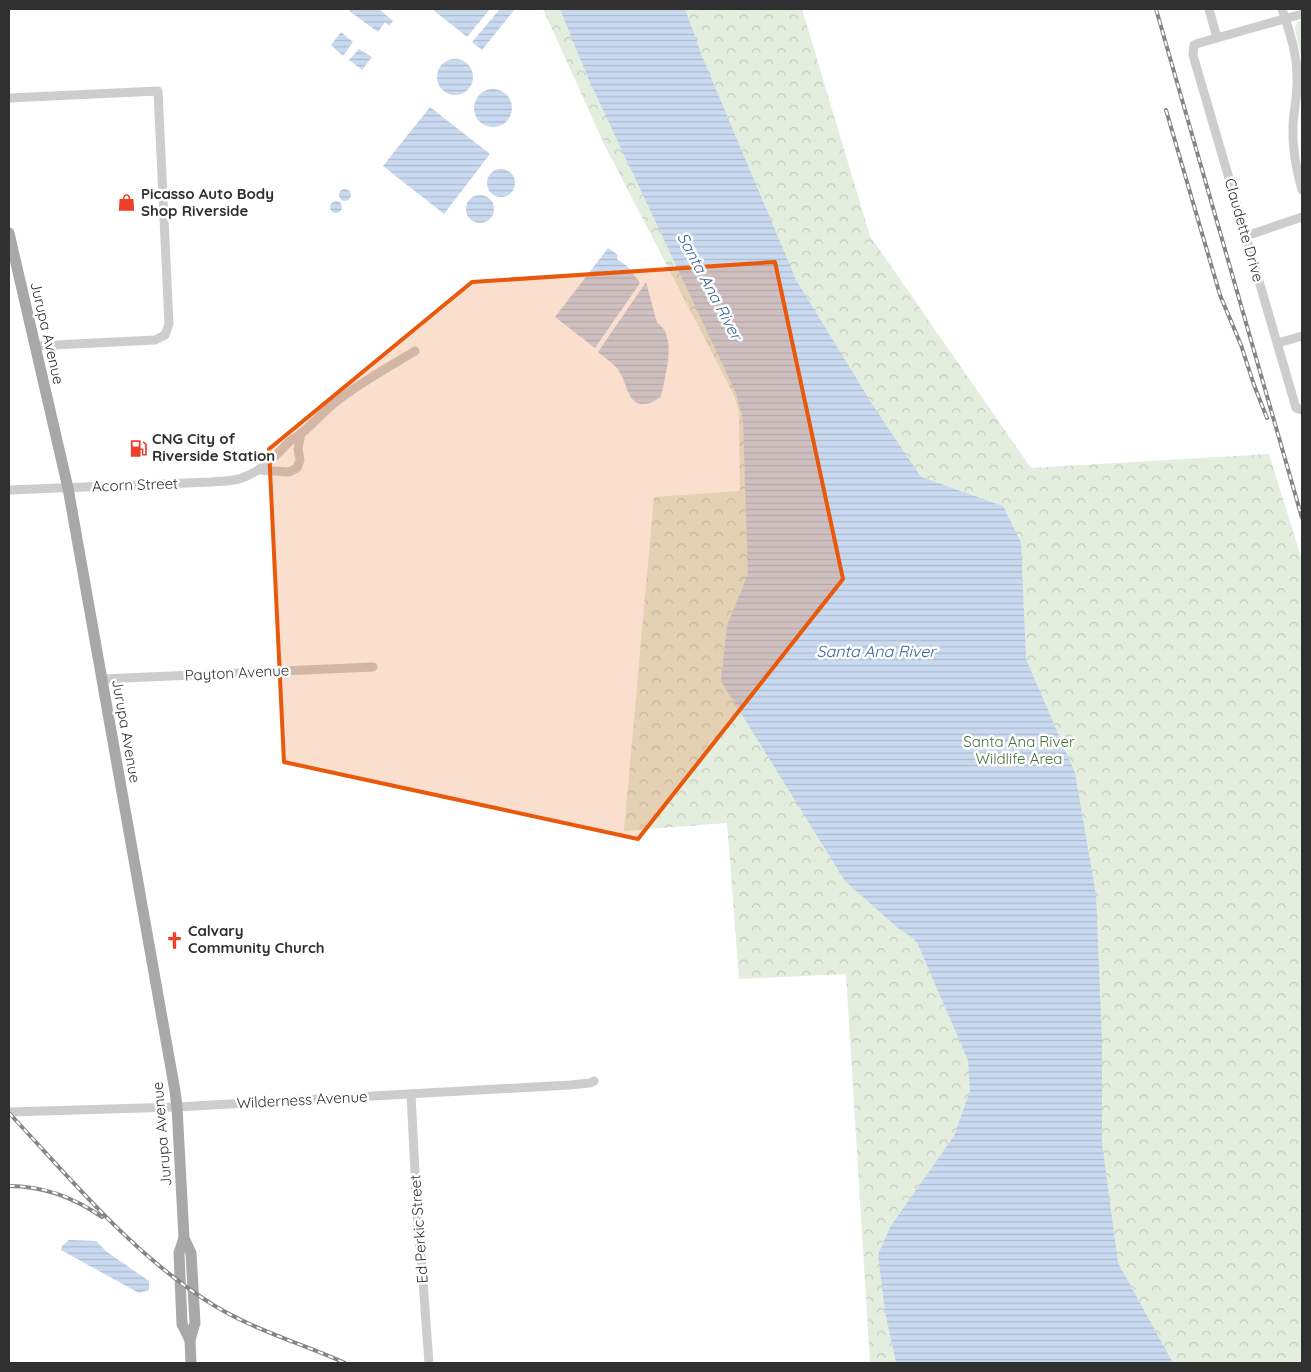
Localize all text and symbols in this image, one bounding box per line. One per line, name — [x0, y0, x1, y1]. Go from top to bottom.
street label: Claudette Drive — [1221, 176, 1268, 284]
place label: Picasso Auto Body Shop Riverside — [141, 184, 274, 220]
shop icon: Picasso Auto Body Shop Riverside — [117, 193, 137, 213]
water label: Santa Ana River — [673, 229, 748, 345]
street label: Jurupa Avenue — [26, 280, 69, 386]
place label: CNG City of Riverside Station — [152, 429, 275, 465]
fuel station icon: CNG City of Riverside Station — [128, 438, 148, 458]
street label: Acorn Street — [92, 474, 178, 495]
water label: Santa Ana River — [817, 641, 937, 661]
street label: Payton Avenue — [184, 660, 290, 685]
street label: Jurupa Avenue — [108, 678, 145, 784]
park label: Santa Ana River Wildlife Area — [963, 732, 1075, 768]
place label: Calvary Community Church — [188, 921, 325, 957]
church icon: Calvary Community Church — [164, 930, 184, 950]
street label: Jurupa Avenue — [147, 1081, 176, 1187]
street label: Wilderness Avenue — [236, 1087, 368, 1112]
street label: Ed Perkic Street — [405, 1174, 432, 1284]

